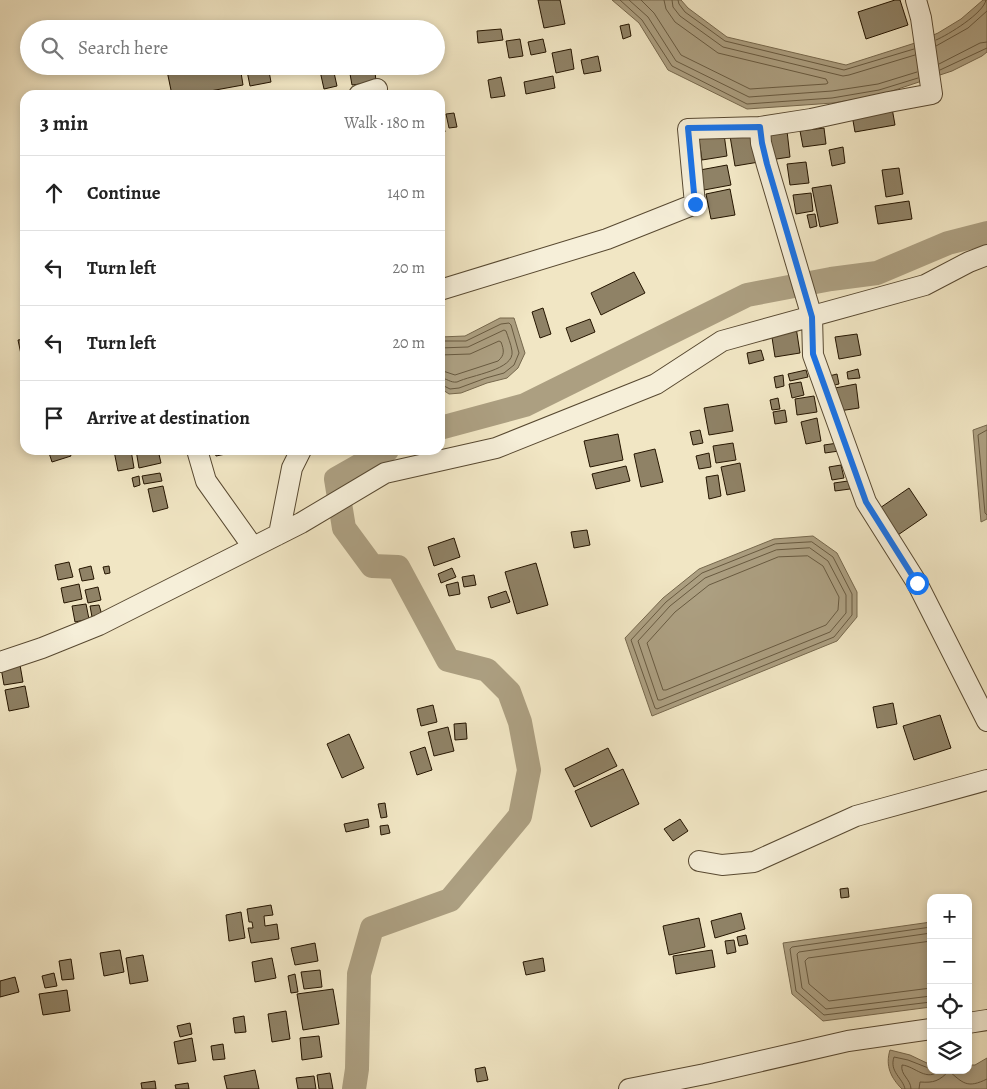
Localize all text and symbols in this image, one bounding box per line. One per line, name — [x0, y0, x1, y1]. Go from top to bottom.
search box — [20, 20, 445, 75]
icon: search — [38, 34, 66, 62]
text: Search here — [78, 35, 168, 61]
text: 3 min — [40, 109, 88, 137]
text: Walk · 180 m — [344, 112, 425, 134]
icon: ahead — [40, 179, 68, 207]
text: Continue — [87, 180, 161, 206]
text: 140 m — [387, 182, 425, 204]
route end — [684, 193, 707, 216]
icon: left — [40, 254, 68, 282]
text: Turn left — [87, 255, 156, 281]
text: 20 m — [392, 257, 425, 279]
icon: left — [40, 329, 68, 357]
text: Turn left — [87, 330, 156, 356]
text: 20 m — [392, 332, 425, 354]
icon: arrive — [40, 404, 68, 432]
text: Arrive at destination — [87, 405, 250, 431]
route start — [906, 572, 929, 595]
map controls — [927, 894, 972, 1074]
button: + — [927, 894, 972, 939]
button: − — [927, 939, 972, 984]
button: locate — [927, 984, 972, 1029]
button: layers — [927, 1029, 972, 1074]

